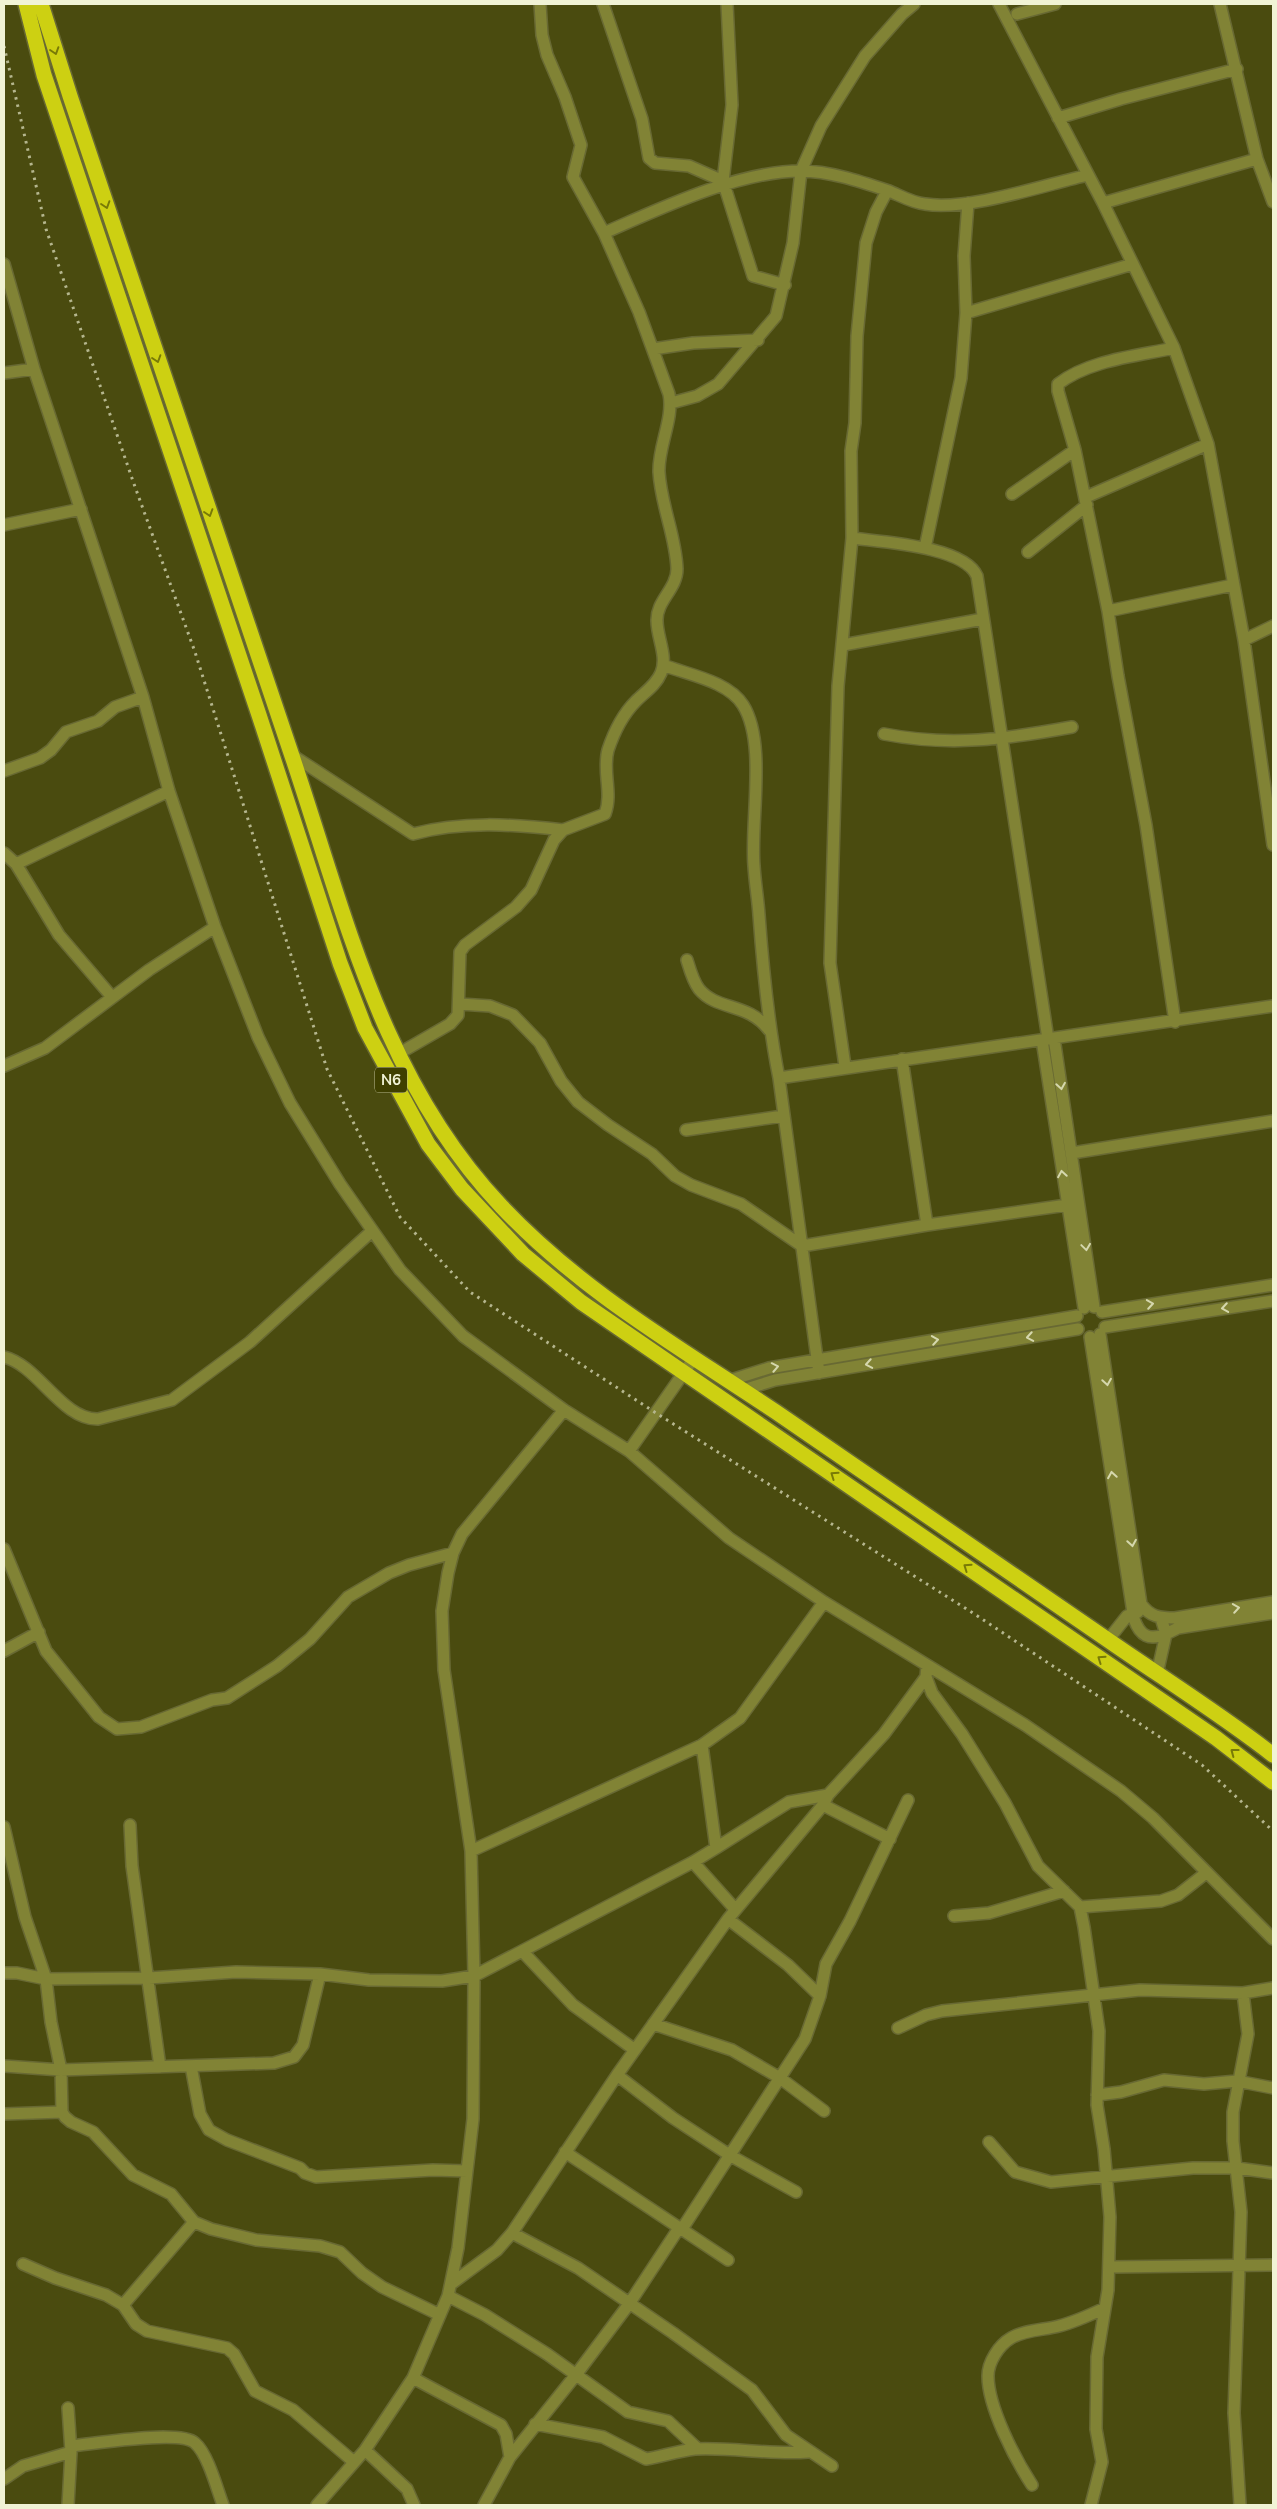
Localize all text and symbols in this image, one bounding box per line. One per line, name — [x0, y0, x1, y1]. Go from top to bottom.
one-way arrow — [49, 46, 59, 54]
one-way arrow — [100, 200, 110, 209]
one-way arrow — [152, 354, 162, 363]
one-way arrow — [203, 508, 213, 517]
road number: N6 — [375, 1068, 407, 1092]
one-way arrow — [1056, 1082, 1066, 1090]
one-way arrow — [1057, 1170, 1068, 1178]
one-way arrow — [1080, 1242, 1090, 1251]
one-way arrow — [1146, 1299, 1154, 1310]
one-way arrow — [1221, 1303, 1229, 1313]
one-way arrow — [1025, 1332, 1034, 1342]
one-way arrow — [931, 1335, 940, 1345]
one-way arrow — [865, 1359, 874, 1369]
one-way arrow — [771, 1362, 779, 1373]
one-way arrow — [1102, 1378, 1112, 1387]
one-way arrow — [1107, 1470, 1117, 1479]
one-way arrow — [830, 1472, 839, 1481]
one-way arrow — [1126, 1539, 1137, 1547]
one-way arrow — [964, 1564, 973, 1573]
one-way arrow — [1231, 1603, 1240, 1613]
one-way arrow — [1097, 1656, 1107, 1665]
one-way arrow — [1231, 1750, 1240, 1758]

